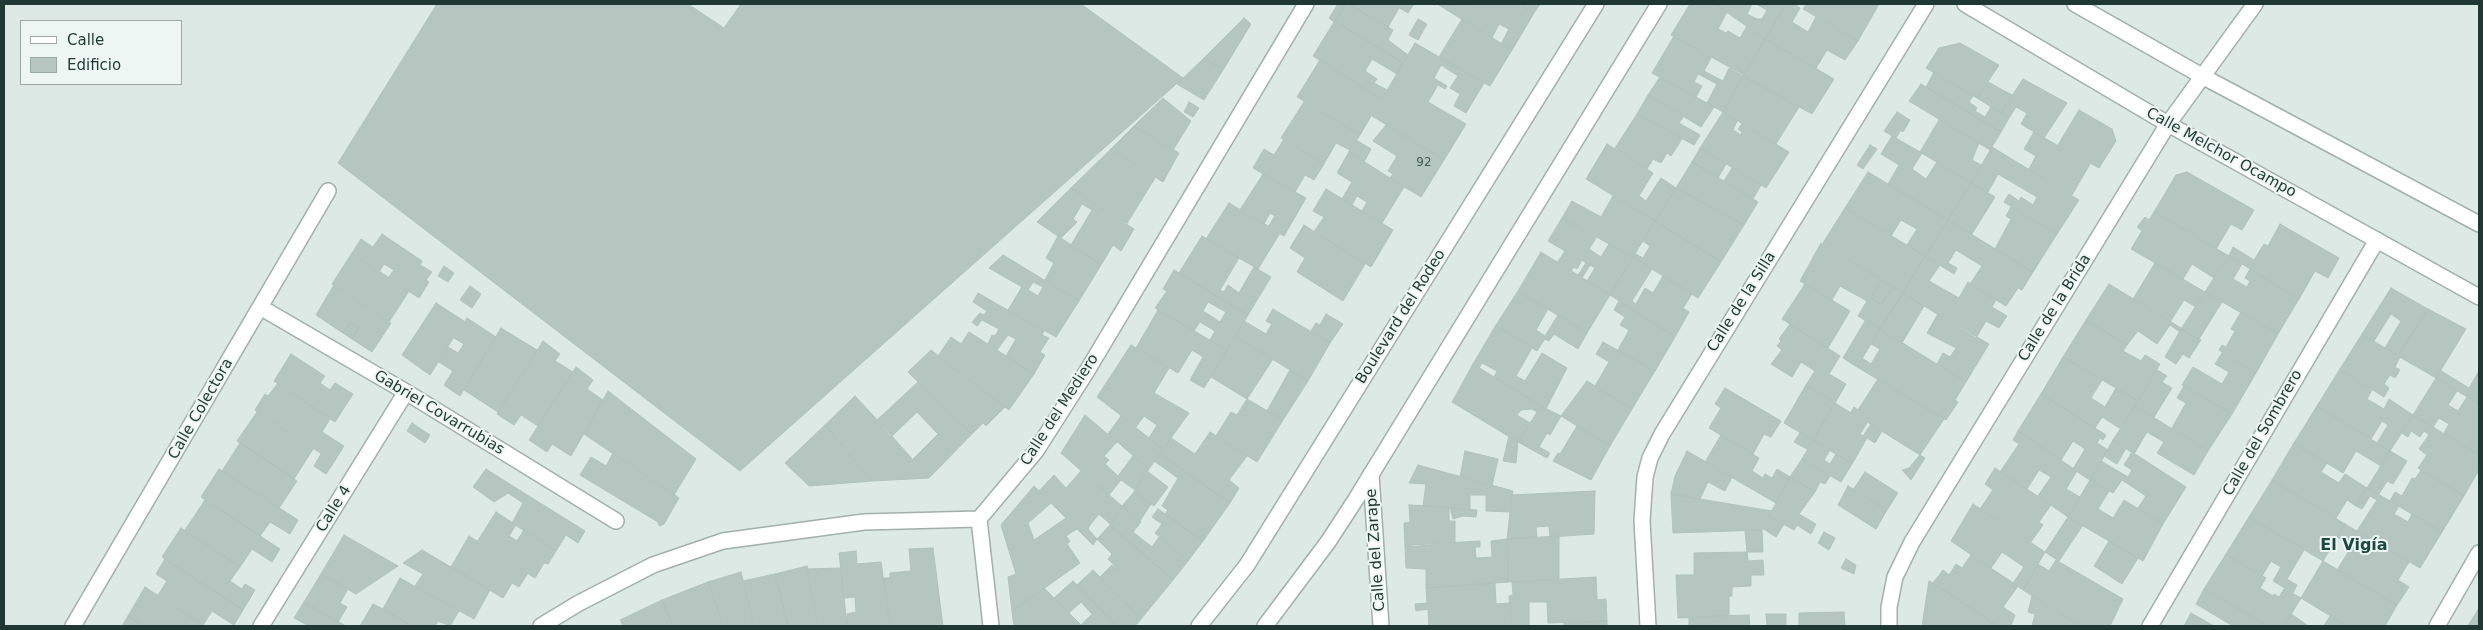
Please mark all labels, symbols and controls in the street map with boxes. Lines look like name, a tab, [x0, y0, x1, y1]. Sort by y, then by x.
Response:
legend	[20, 20, 182, 85]
text: Calle	[67, 31, 104, 49]
text: Edificio	[67, 56, 121, 74]
street label: Calle Melchor Ocampo	[2143, 104, 2299, 202]
house number: 92	[1416, 156, 1432, 170]
street label: Boulevard del Rodeo	[1352, 246, 1450, 388]
street label: Calle de la Silla	[1704, 249, 1780, 355]
street label: Calle de la Brida	[2015, 251, 2095, 365]
street label: Calle del Mediero	[1017, 351, 1103, 469]
street label: Calle Colectora	[165, 355, 237, 463]
street label: Gabriel Covarrubias	[371, 367, 507, 459]
street label: Calle del Sombrero	[2220, 367, 2306, 499]
street label: Calle 4	[313, 482, 355, 536]
street label: Calle del Zarape	[1363, 488, 1389, 612]
district label: El Vigía	[2320, 536, 2388, 556]

